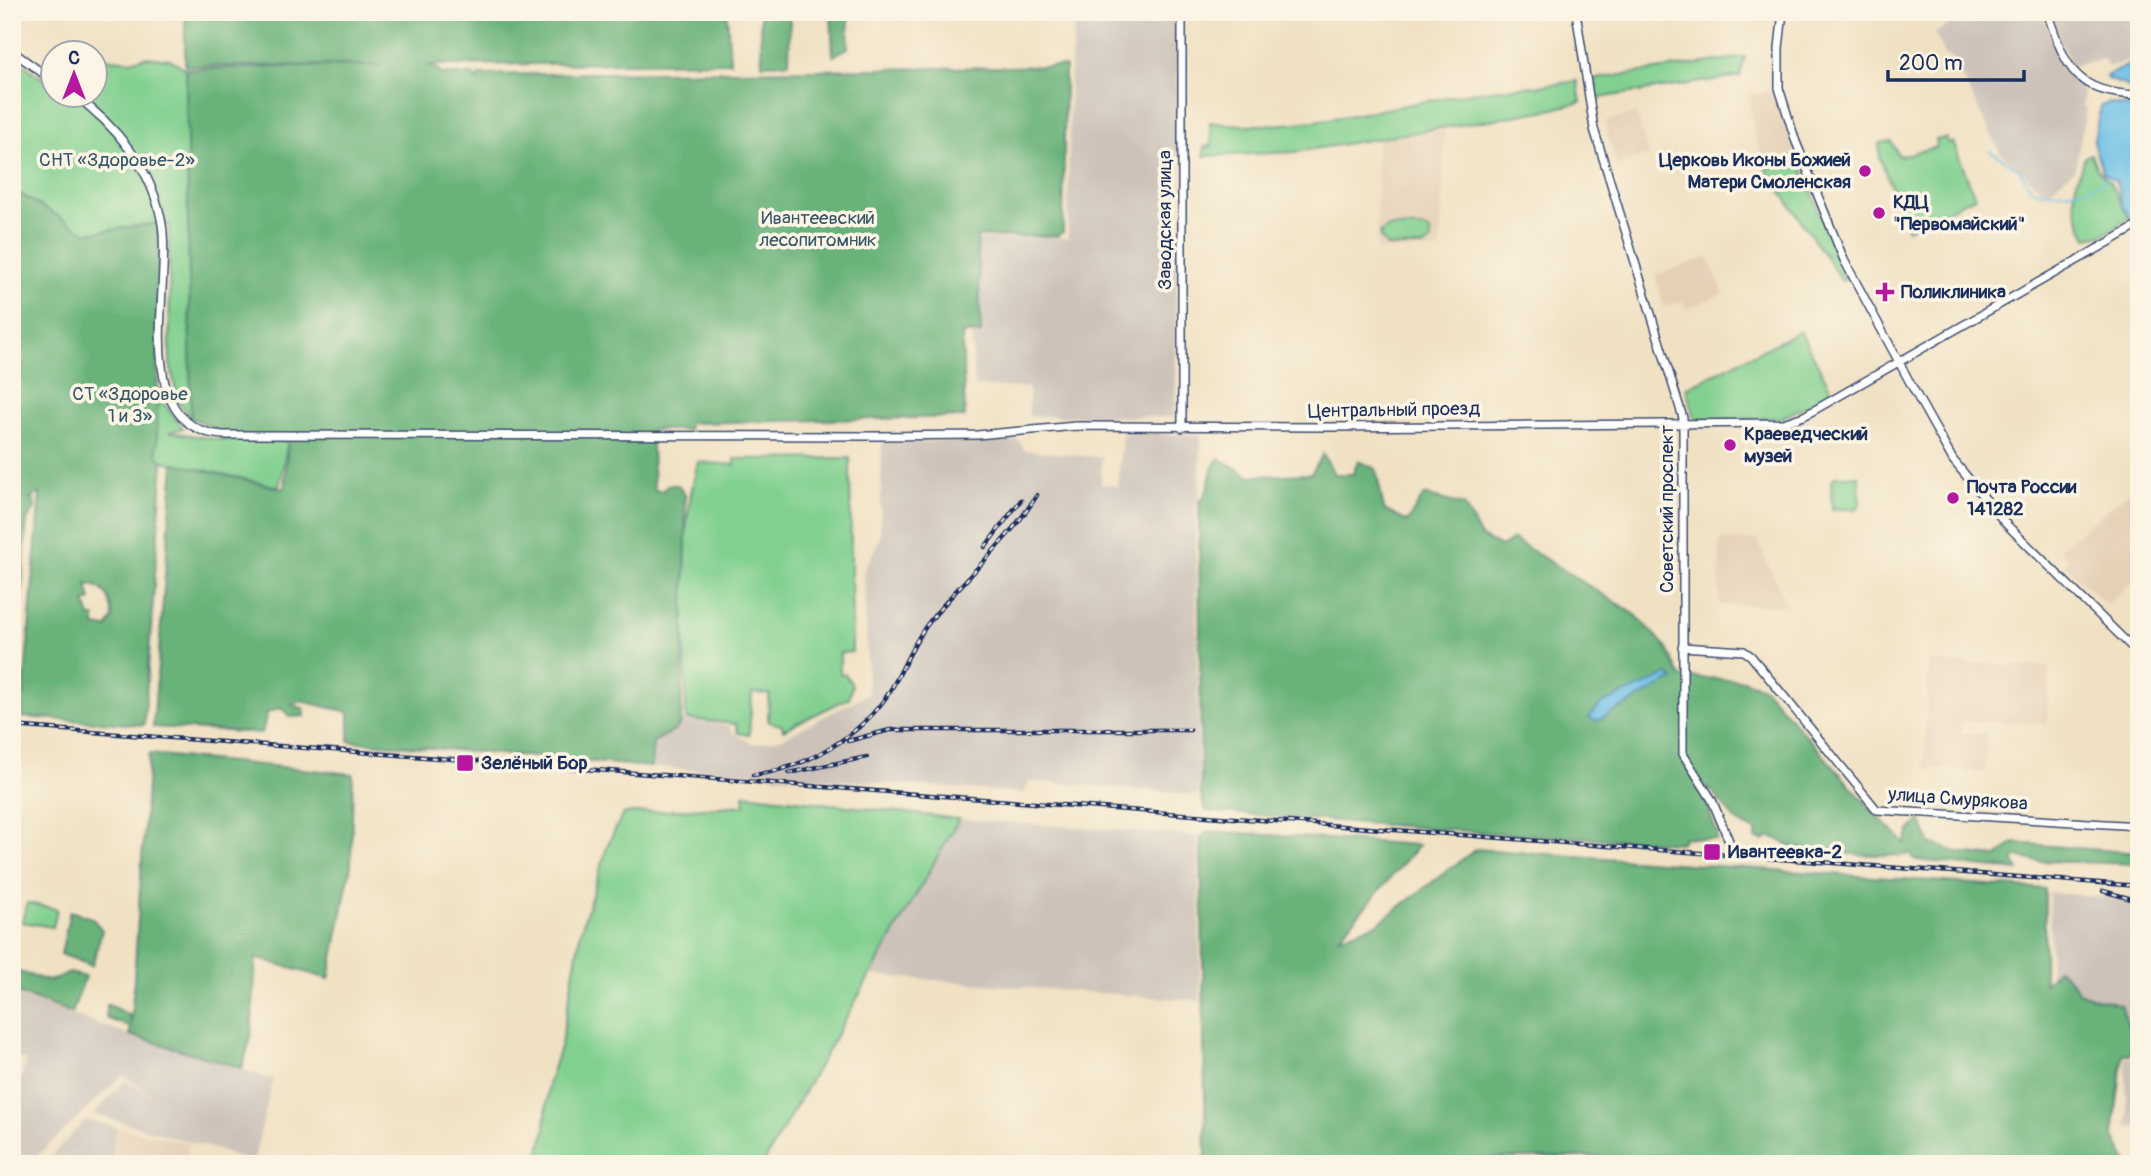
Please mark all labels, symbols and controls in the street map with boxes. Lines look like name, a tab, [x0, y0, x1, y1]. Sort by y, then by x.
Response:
north arrow	[38, 38, 108, 108]
scale bar	[1888, 38, 2025, 82]
text: С	[68, 46, 80, 70]
text: 200 m	[1899, 50, 1963, 77]
park label: СНТ «Здоровье-2»	[39, 148, 195, 172]
place label: Церковь Иконы Божией Матери Смоленская	[1659, 148, 1851, 194]
street label: Заводская улица	[1153, 150, 1177, 290]
marker: Церковь Иконы Божией Матери Смоленская	[1857, 163, 1873, 179]
place label: КДЦ "Первомайский"	[1893, 190, 2025, 236]
marker: КДЦ "Первомайский"	[1871, 205, 1887, 221]
park label: Ивантеевский лесопитомник	[759, 206, 877, 252]
place label: Поликлиника	[1901, 280, 2006, 304]
marker: Поликлиника	[1875, 282, 1895, 302]
park label: СТ «Здоровье 1 и 3»	[72, 382, 188, 428]
street label: Центральный проезд	[1308, 396, 1481, 424]
place label: Краеведческий музей	[1744, 422, 1868, 468]
street label: Советский проспект	[1655, 424, 1679, 593]
marker: Краеведческий музей	[1722, 437, 1738, 453]
place label: Почта России 141282	[1967, 475, 2077, 521]
marker: Почта России 141282	[1945, 490, 1961, 506]
place label: Зелёный Бор	[481, 751, 588, 775]
marker: Зелёный Бор	[455, 753, 475, 773]
street label: улица Смурякова	[1886, 782, 2029, 816]
place label: Ивантеевка-2	[1728, 840, 1842, 864]
marker: Ивантеевка-2	[1702, 842, 1722, 862]

